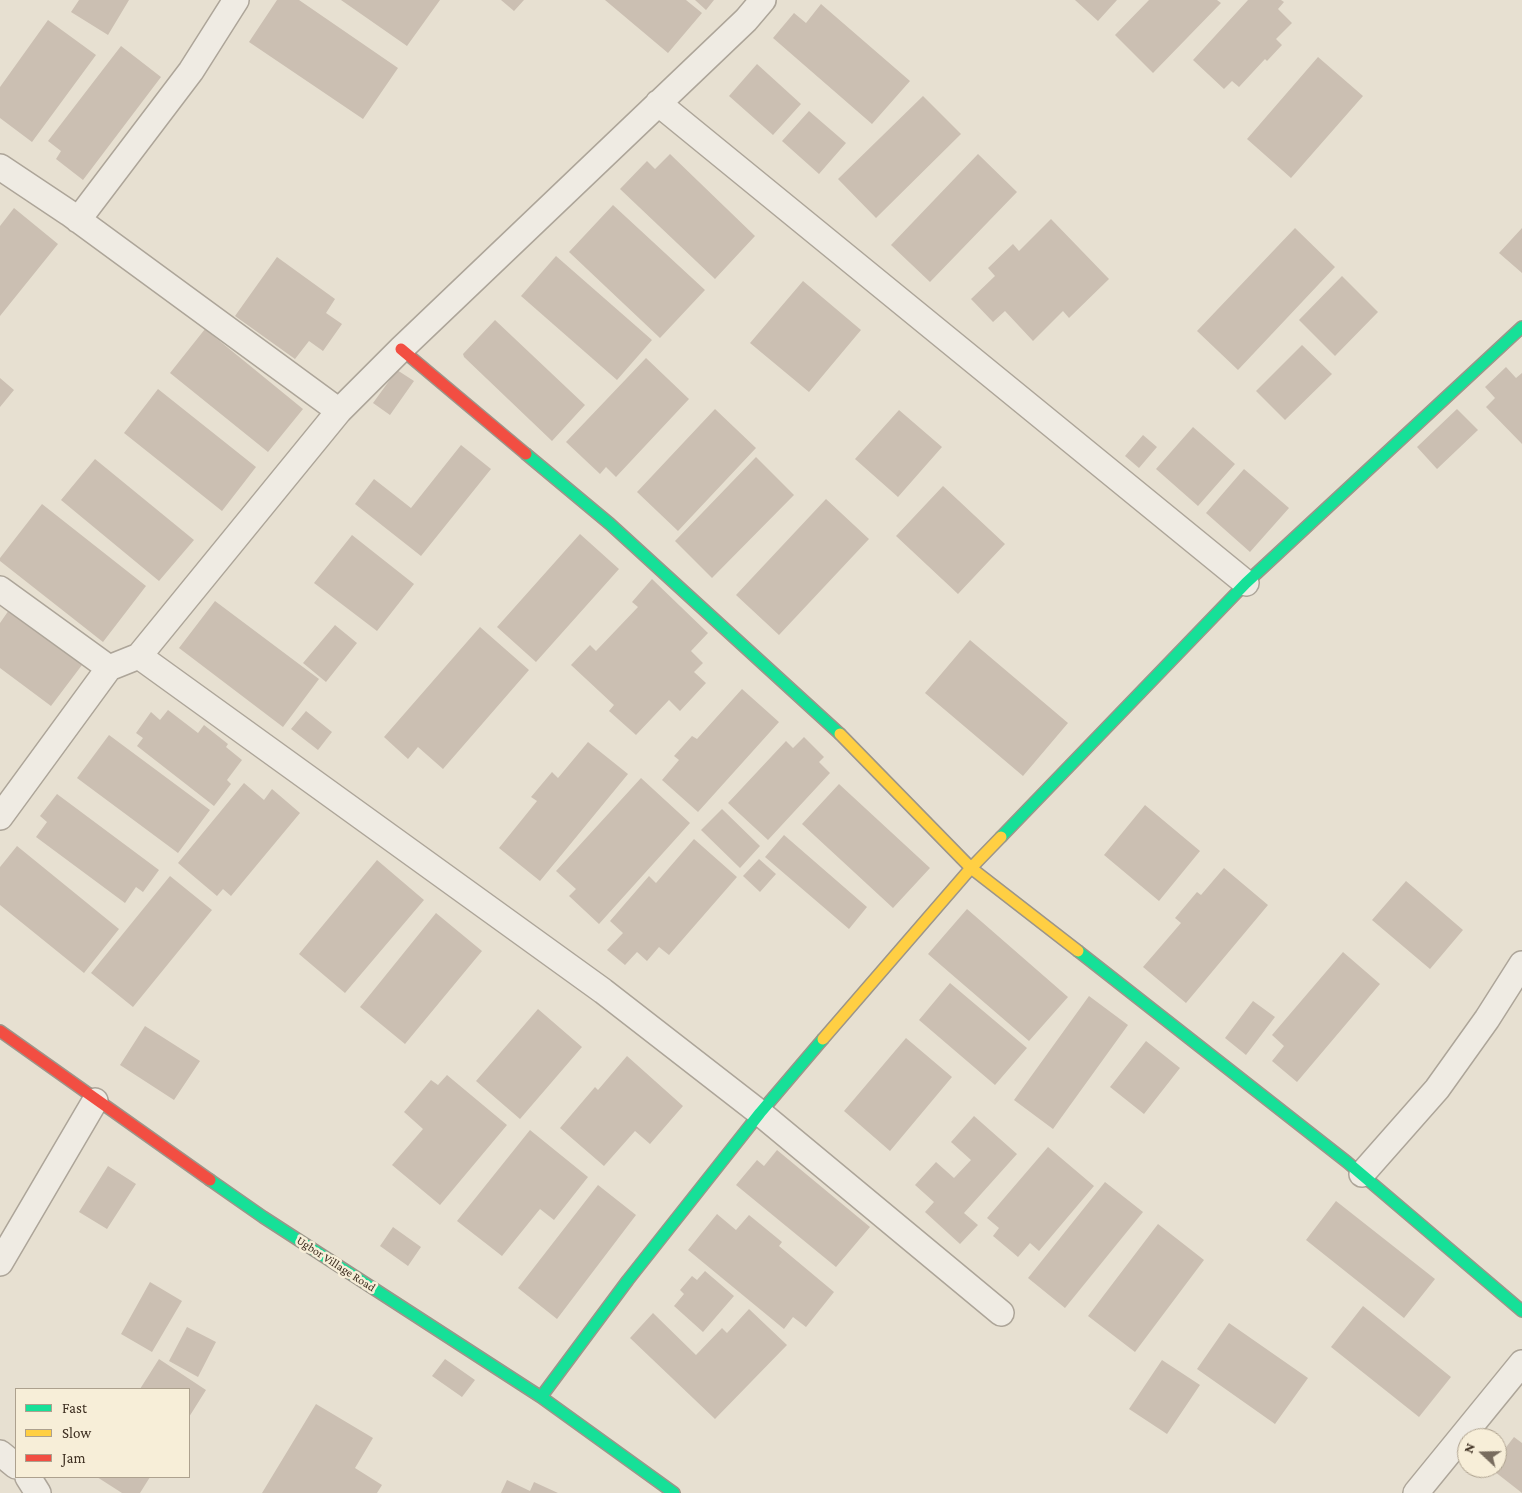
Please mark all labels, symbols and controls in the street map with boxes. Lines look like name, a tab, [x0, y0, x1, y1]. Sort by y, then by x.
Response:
street label: Ugbor Village Road	[294, 1233, 378, 1295]
legend	[15, 1388, 190, 1478]
text: Fast	[62, 1400, 87, 1416]
text: Slow	[62, 1425, 91, 1441]
north arrow	[1457, 1428, 1507, 1478]
text: N	[1460, 1441, 1478, 1455]
text: Jam	[62, 1450, 85, 1466]

